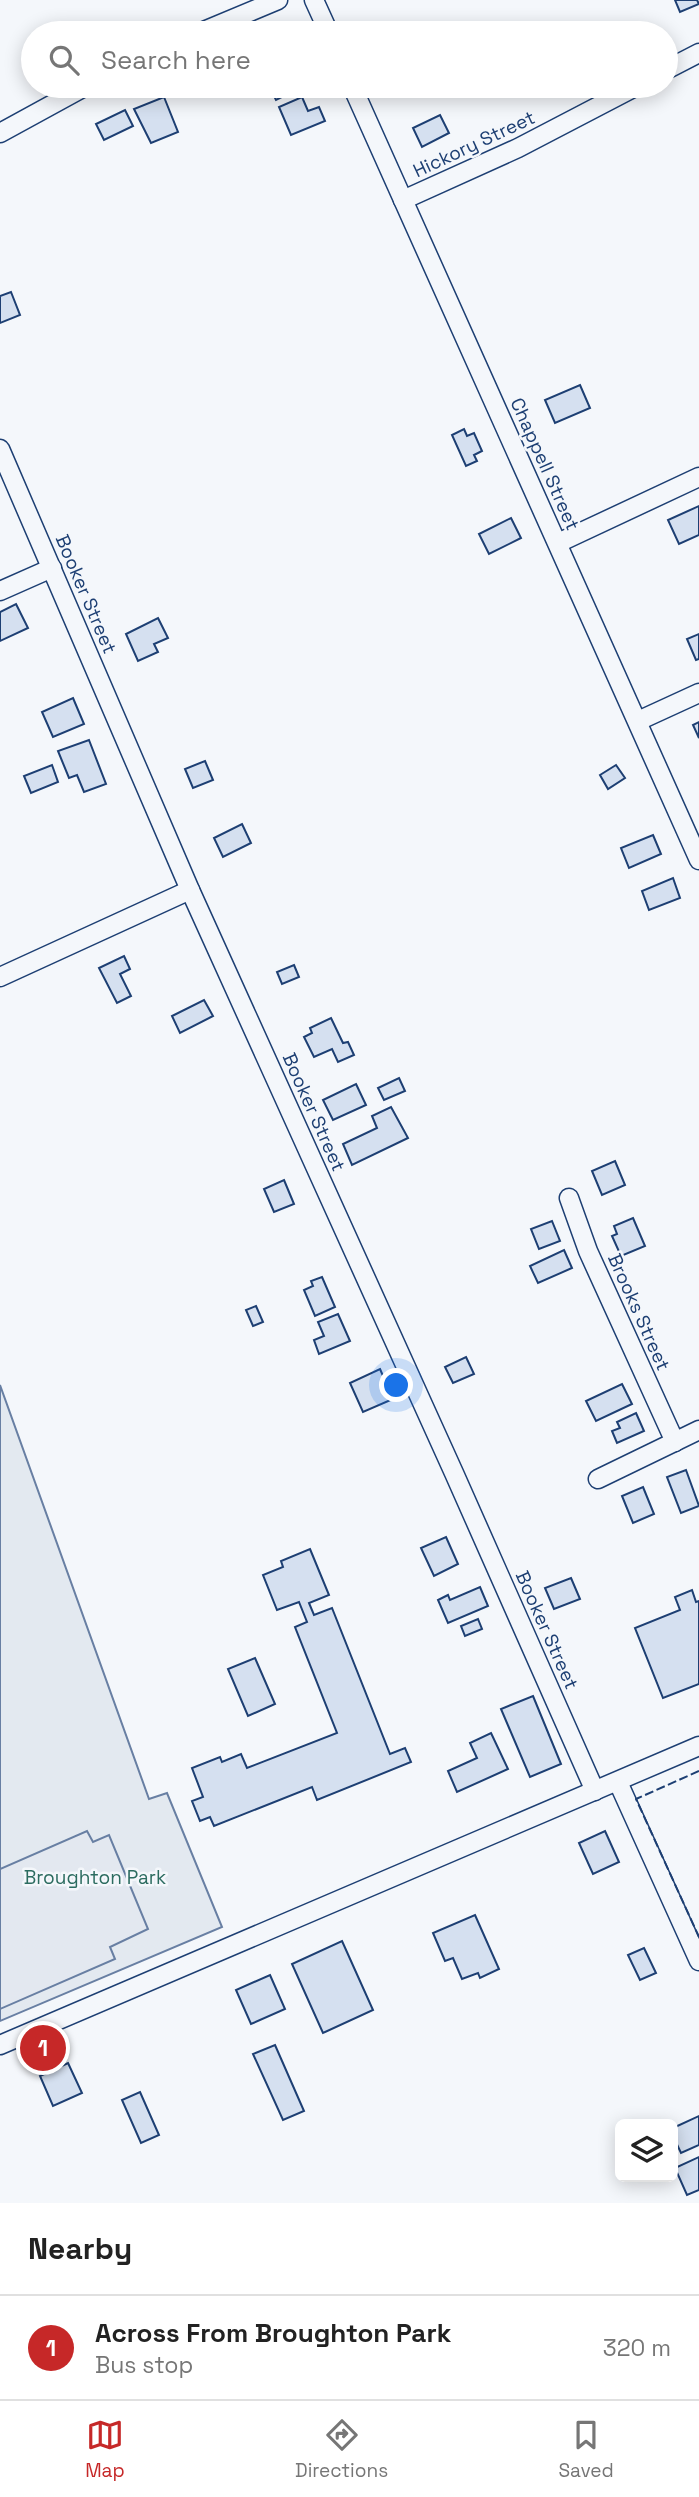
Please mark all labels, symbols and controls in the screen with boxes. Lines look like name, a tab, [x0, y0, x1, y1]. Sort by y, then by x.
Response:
search box	[21, 21, 678, 98]
icon: search	[45, 41, 83, 79]
text: Search here	[101, 43, 251, 77]
street label: Hickory Street	[409, 105, 539, 183]
street label: Chappell Street	[505, 394, 585, 534]
street label: Booker Street	[50, 531, 122, 657]
street label: Booker Street	[277, 1049, 351, 1175]
street label: Brooks Street	[602, 1249, 676, 1375]
your location	[379, 1368, 413, 1402]
street label: Booker Street	[510, 1567, 584, 1693]
park label: Broughton Park	[24, 1865, 166, 1890]
pin: 1	[20, 2022, 66, 2074]
map controls	[615, 2119, 678, 2182]
button: layers	[615, 2119, 678, 2182]
text: Nearby	[28, 2229, 132, 2268]
text: Across From Broughton Park	[95, 2316, 451, 2350]
text: 1	[46, 2333, 56, 2363]
text: 320 m	[603, 2333, 671, 2363]
text: Bus stop	[95, 2350, 193, 2380]
tab: Map	[85, 2416, 125, 2483]
tab: Directions	[295, 2416, 388, 2483]
tab: Saved	[558, 2416, 614, 2483]

